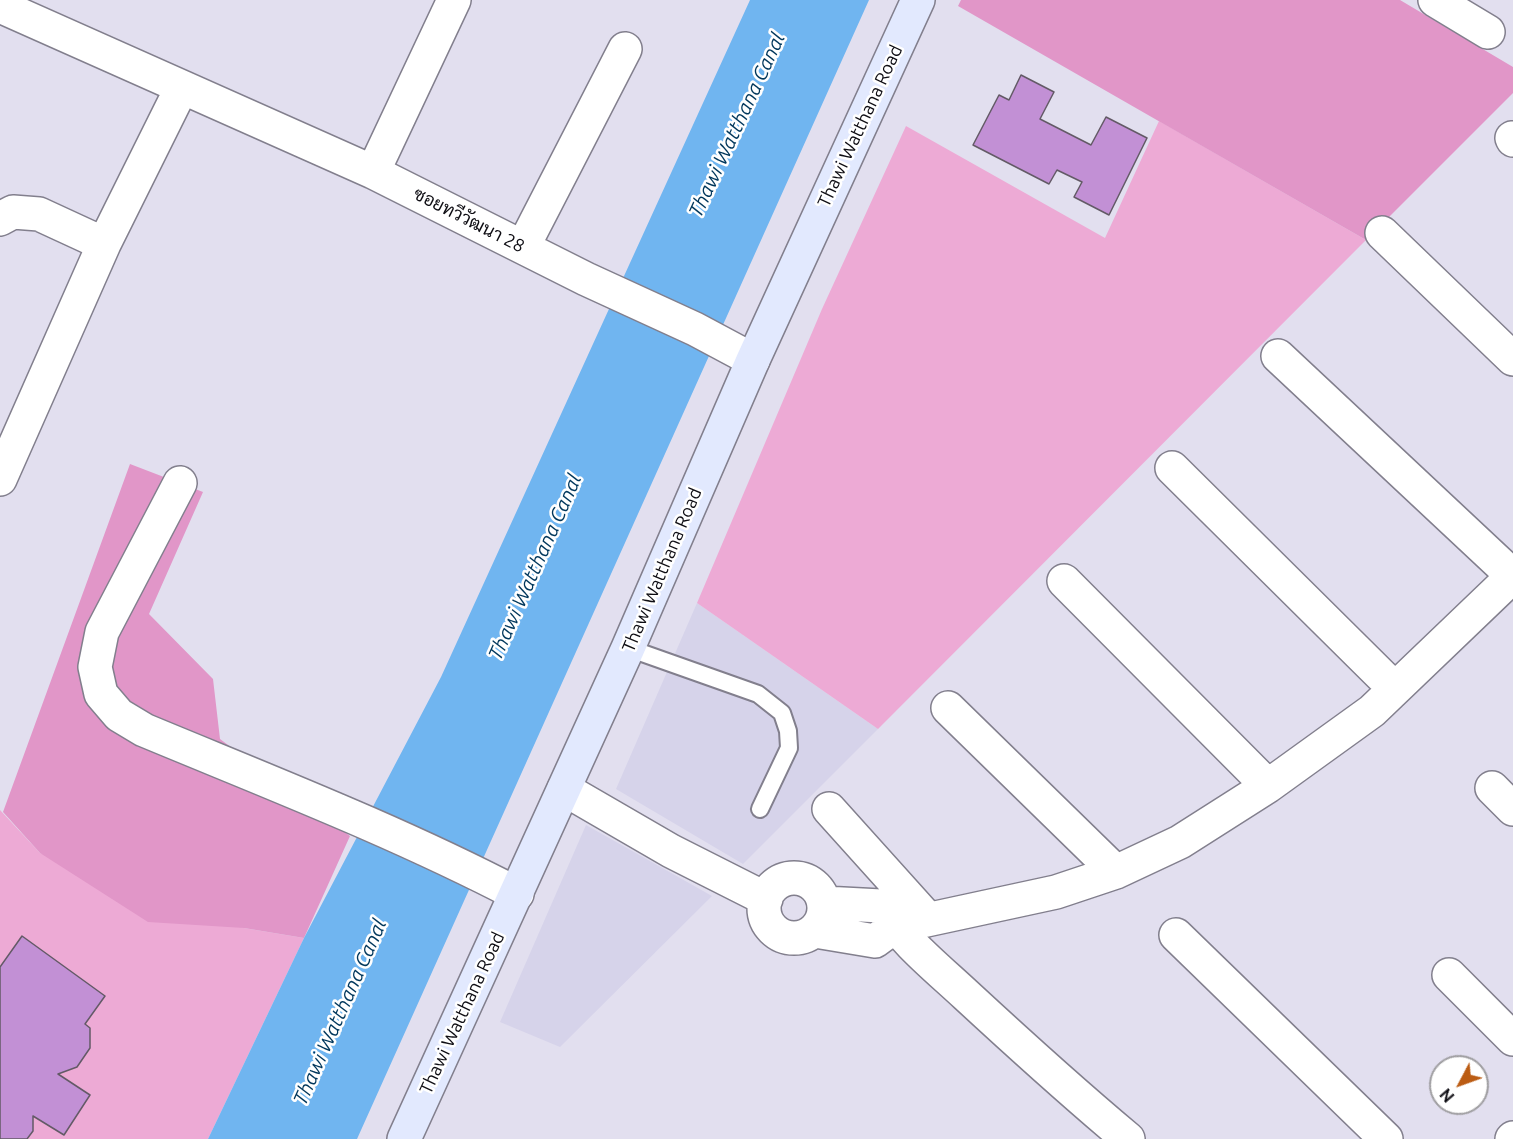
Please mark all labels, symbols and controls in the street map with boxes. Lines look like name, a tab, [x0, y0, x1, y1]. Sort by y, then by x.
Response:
water label: Thawi Watthana Canal	[684, 29, 790, 221]
street label: Thawi Watthana Road	[813, 42, 907, 210]
street label: ซอยทวีวัฒนา 28	[410, 183, 528, 257]
water label: Thawi Watthana Canal	[483, 470, 587, 664]
street label: Thawi Watthana Road	[618, 485, 706, 655]
water label: Thawi Watthana Canal	[288, 915, 392, 1109]
street label: Thawi Watthana Road	[415, 929, 509, 1097]
north arrow	[1429, 1055, 1489, 1115]
text: N	[1436, 1085, 1458, 1106]

